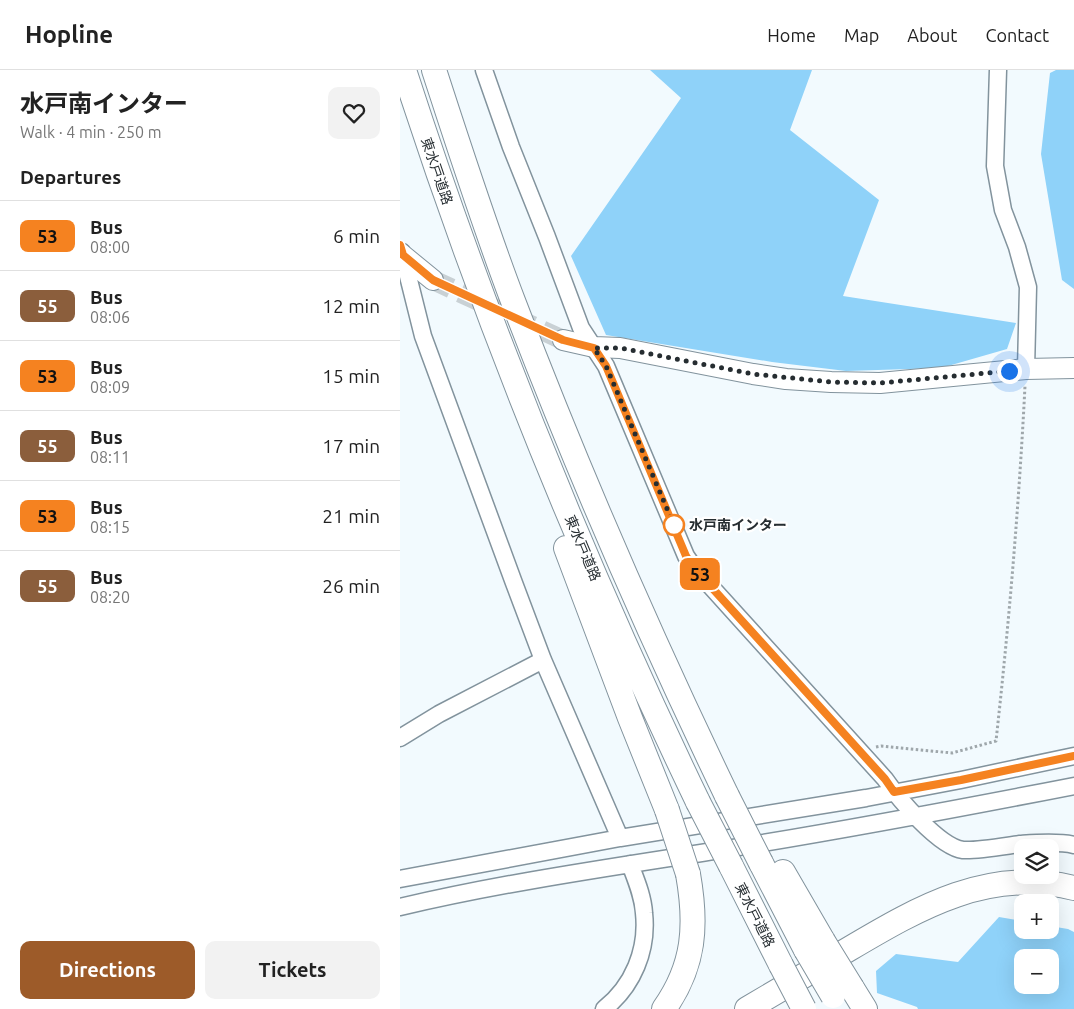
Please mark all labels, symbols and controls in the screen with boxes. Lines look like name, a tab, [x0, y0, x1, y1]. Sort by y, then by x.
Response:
text: Hopline	[25, 21, 113, 48]
text: Home	[767, 25, 816, 45]
text: Map	[844, 25, 879, 45]
text: About	[907, 25, 957, 45]
text: Contact	[985, 25, 1049, 45]
button: heart	[328, 87, 380, 139]
text: 水戸南インター	[20, 90, 188, 117]
text: Walk · 4 min · 250 m	[20, 123, 162, 141]
street label: 東水戸道路	[418, 135, 456, 207]
text: Departures	[20, 166, 121, 188]
text: Bus	[90, 216, 123, 238]
text: 6 min	[333, 225, 380, 247]
text: 53	[37, 226, 58, 246]
text: 08:00	[90, 238, 130, 256]
text: Bus	[90, 286, 123, 308]
text: 12 min	[322, 295, 380, 317]
text: 55	[37, 296, 58, 316]
text: 08:06	[90, 308, 130, 326]
text: Bus	[90, 356, 123, 378]
your location	[997, 359, 1022, 384]
text: 15 min	[322, 365, 380, 387]
text: 53	[37, 366, 58, 386]
text: 08:09	[90, 378, 130, 396]
text: Bus	[90, 426, 123, 448]
text: 17 min	[322, 435, 380, 457]
text: 55	[37, 436, 58, 456]
text: 08:11	[90, 448, 130, 466]
text: Bus	[90, 496, 123, 518]
text: 21 min	[322, 505, 380, 527]
text: 53	[37, 506, 58, 526]
street label: 東水戸道路	[562, 513, 604, 583]
marker: 水戸南インター	[663, 514, 685, 536]
place label: 水戸南インター	[689, 517, 787, 533]
text: 08:15	[90, 518, 130, 536]
line badge: 53	[678, 558, 722, 590]
text: 53	[690, 564, 710, 584]
text: Bus	[90, 566, 123, 588]
text: 26 min	[322, 575, 380, 597]
text: 55	[37, 576, 58, 596]
text: 08:20	[90, 588, 130, 606]
map controls	[1014, 839, 1059, 994]
button: layers	[1014, 839, 1059, 884]
street label: 東水戸道路	[732, 880, 778, 950]
button: +	[1014, 894, 1059, 939]
button: Directions	[20, 941, 195, 999]
button: Tickets	[205, 941, 380, 999]
button: −	[1014, 949, 1059, 994]

